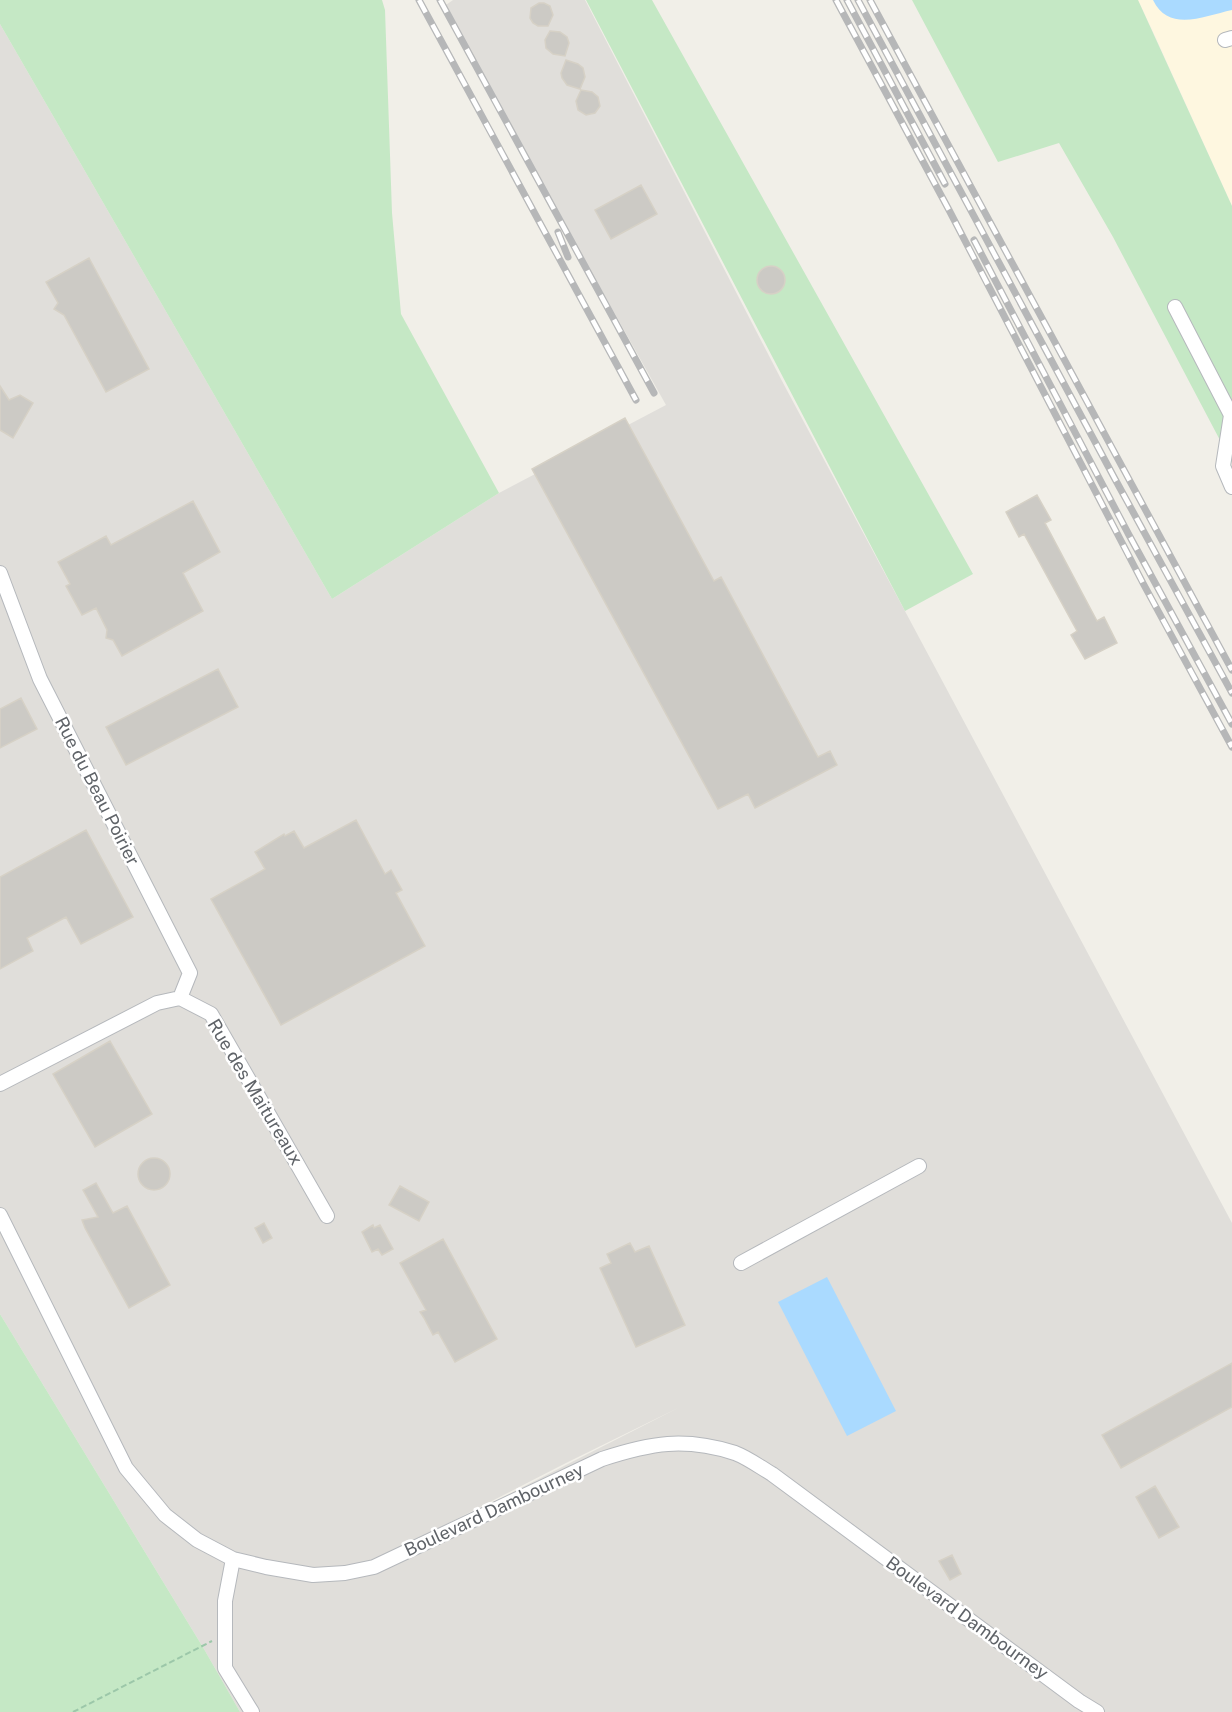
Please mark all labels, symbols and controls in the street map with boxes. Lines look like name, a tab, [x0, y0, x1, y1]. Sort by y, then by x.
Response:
street label: Rue du Beau Poirier	[51, 713, 144, 869]
street label: Rue des Maitureaux	[204, 1015, 307, 1168]
street label: Boulevard Dambourney	[401, 1459, 587, 1560]
street label: Boulevard Dambourney	[882, 1552, 1053, 1684]

